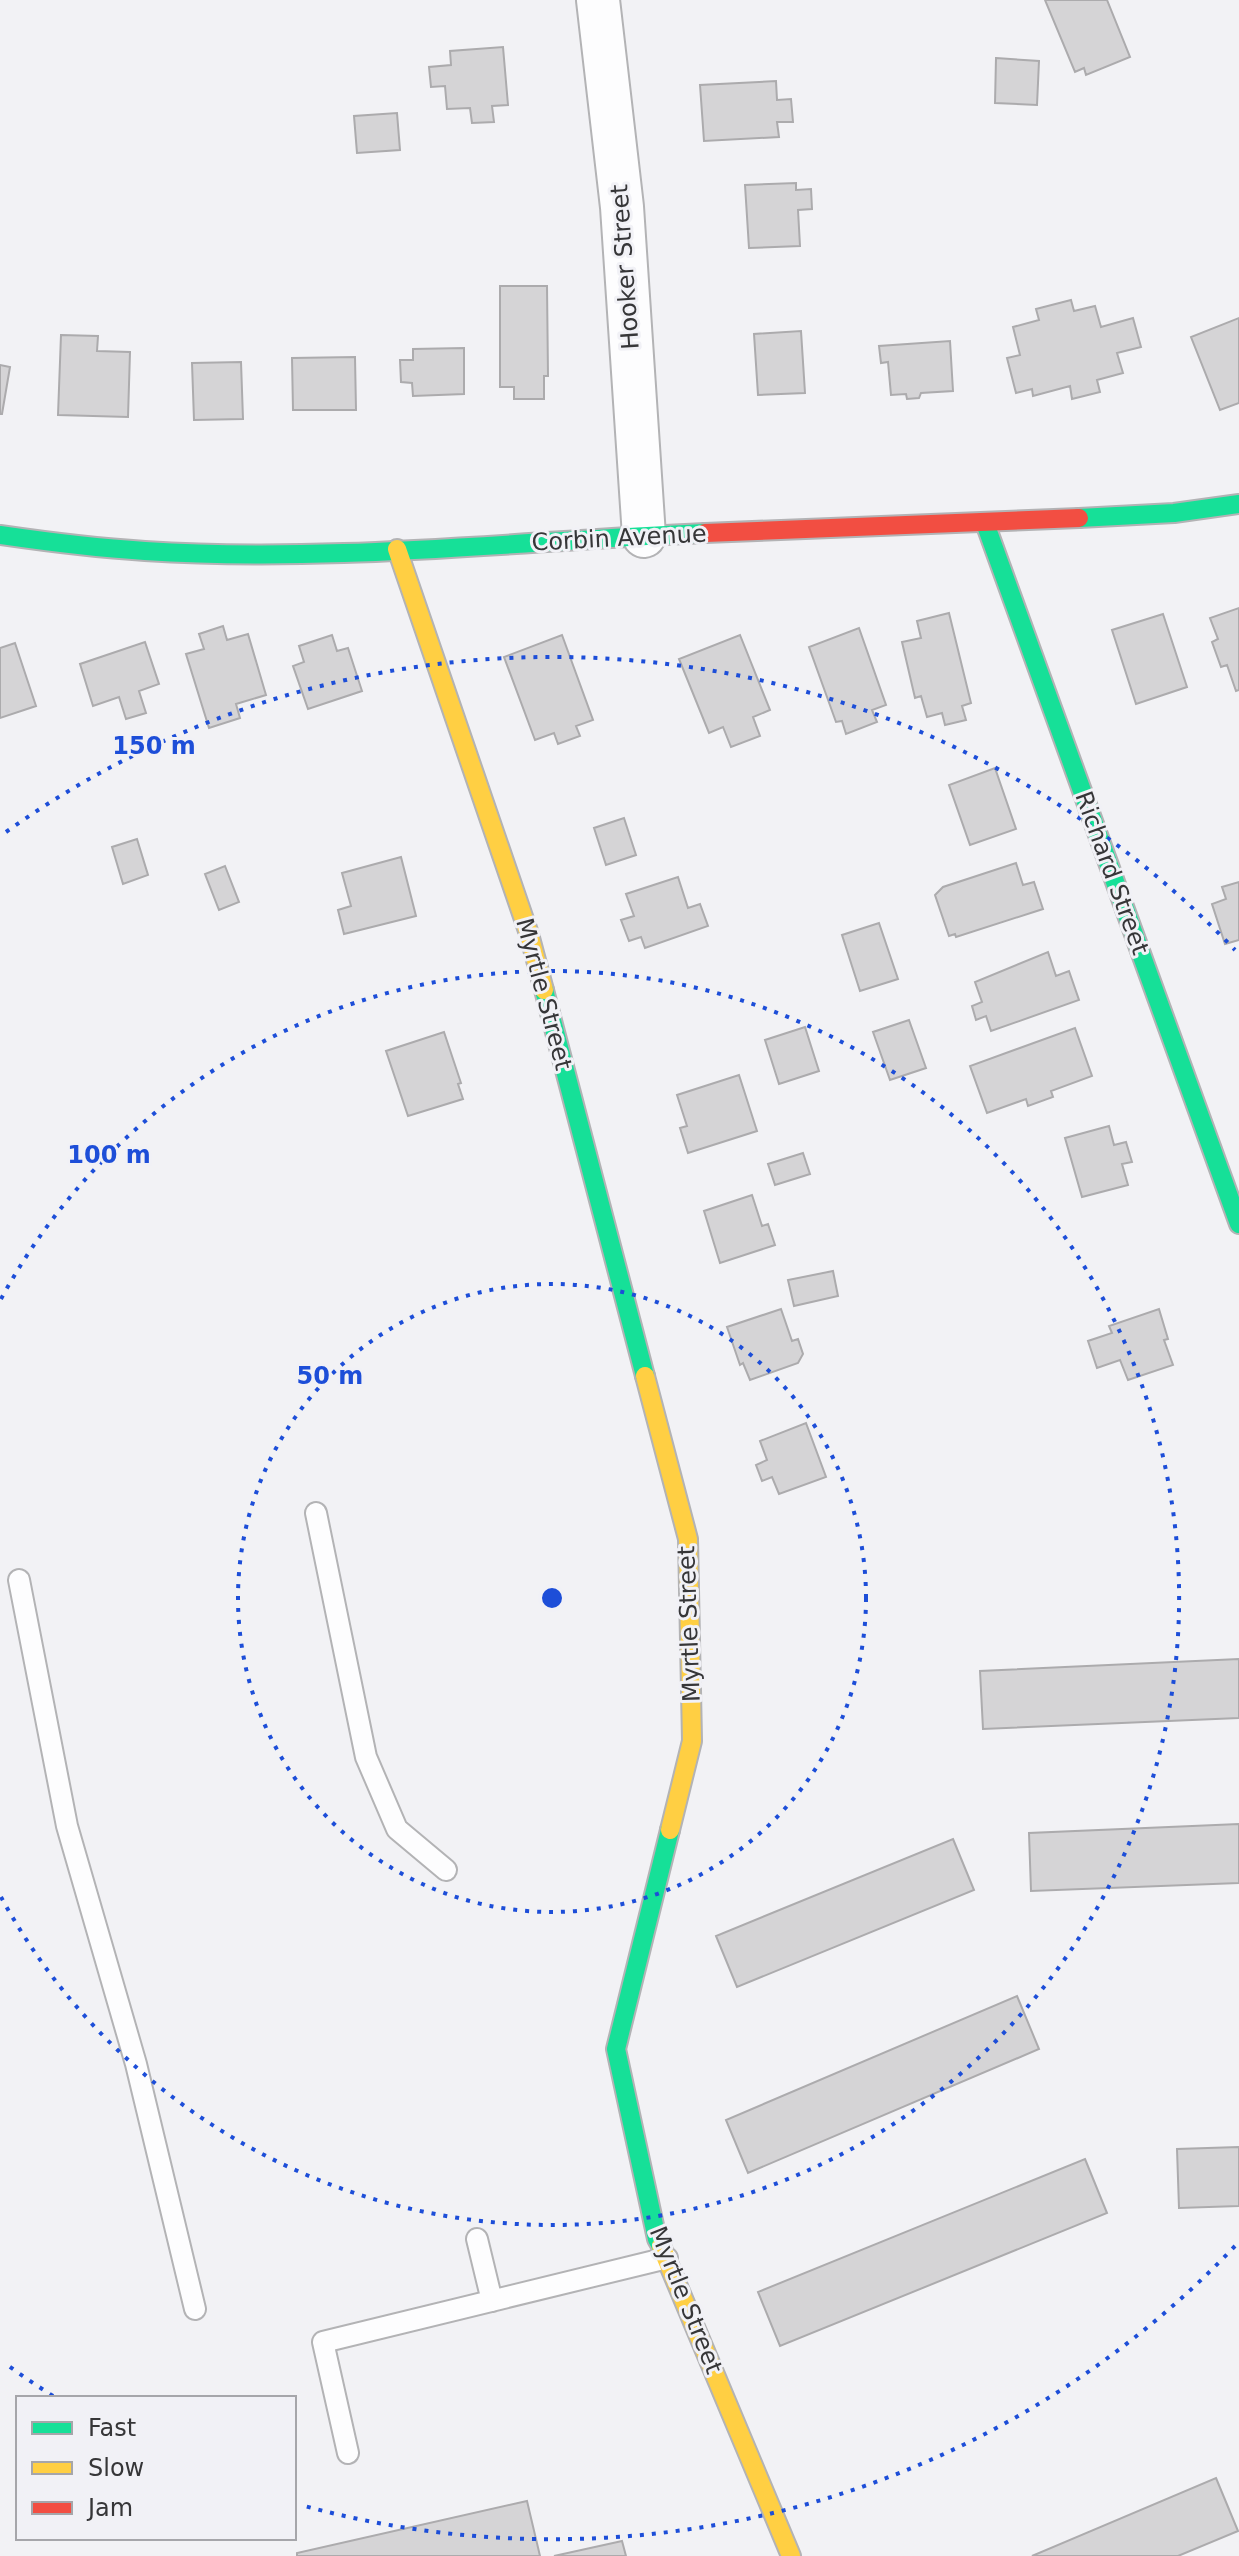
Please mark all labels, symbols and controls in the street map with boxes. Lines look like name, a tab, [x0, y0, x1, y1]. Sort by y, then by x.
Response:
street label: Hooker Street	[605, 183, 645, 351]
street label: Corbin Avenue	[531, 519, 707, 557]
text: 150 m	[112, 732, 196, 760]
street label: Richard Street	[1069, 788, 1155, 958]
street label: Myrtle Street	[510, 915, 578, 1073]
text: 100 m	[67, 1141, 151, 1169]
text: 50 m	[297, 1362, 363, 1390]
street label: Myrtle Street	[672, 1545, 706, 1703]
centre of rings	[538, 1584, 566, 1612]
street label: Myrtle Street	[644, 2222, 728, 2378]
legend	[16, 2396, 296, 2540]
text: Fast	[88, 2414, 136, 2442]
text: Slow	[88, 2454, 144, 2482]
text: Jam	[86, 2494, 133, 2522]

